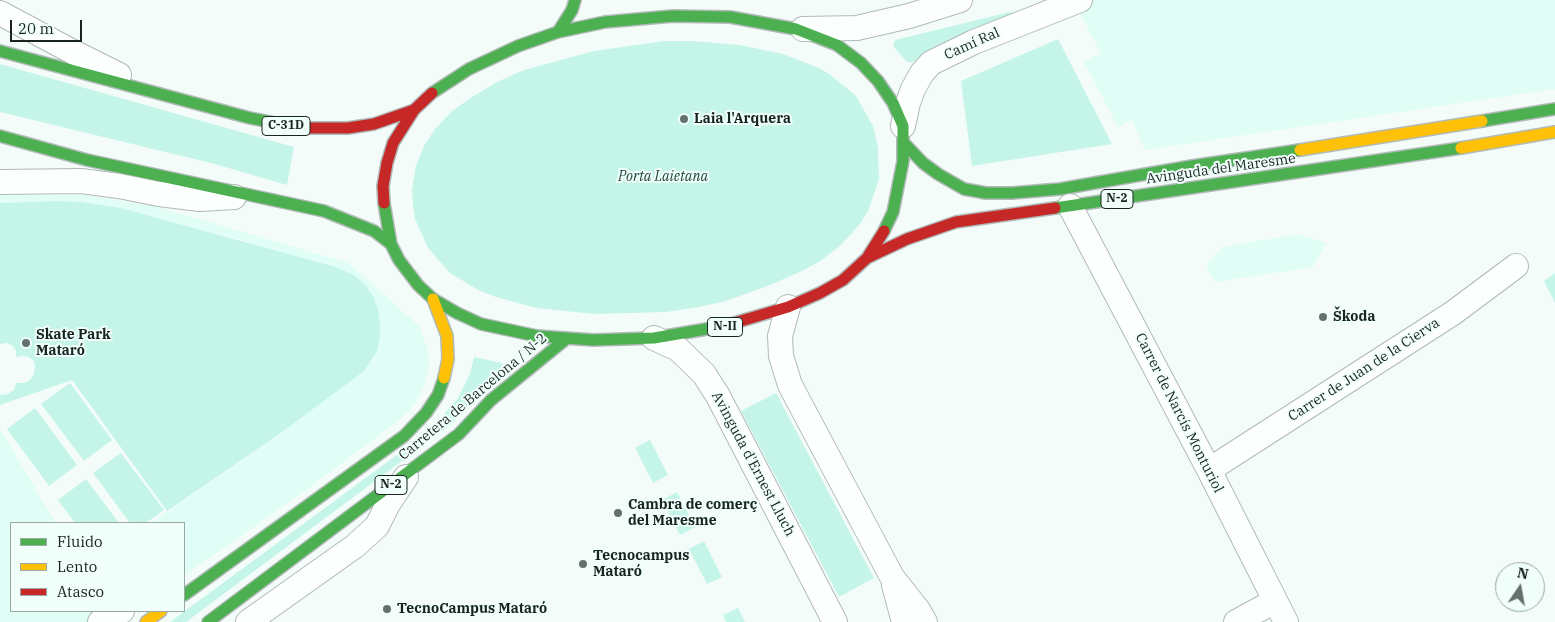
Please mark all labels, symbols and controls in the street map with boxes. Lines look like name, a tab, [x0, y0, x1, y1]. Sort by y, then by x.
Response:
scale bar	[12, 10, 85, 42]
text: 20 m	[18, 19, 54, 38]
street label: Camí Ral	[942, 24, 1002, 64]
place label: Laia l'Arquera	[694, 111, 791, 127]
marker: Laia l'Arquera	[678, 113, 690, 125]
road number: C-31D	[262, 116, 310, 136]
street label: Avinguda del Maresme	[1145, 150, 1297, 188]
park label: Porta Laietana	[618, 169, 708, 185]
road number: N-2	[1101, 190, 1133, 208]
place label: Škoda	[1333, 309, 1375, 325]
marker: Škoda	[1317, 311, 1329, 323]
street label: Carrer de Juan de la Cierva	[1285, 315, 1443, 425]
road number: N-II	[708, 318, 742, 337]
place label: Skate Park Mataró	[36, 327, 111, 360]
street label: Carretera de Barcelona / N-2	[396, 330, 550, 464]
street label: Carrer de Narcís Monturiol	[1131, 330, 1227, 496]
marker: Skate Park Mataró	[20, 337, 32, 349]
street label: Avinguda d'Ernest Lluch	[708, 389, 798, 539]
road number: N-2	[375, 476, 407, 494]
place label: Cambra de comerç del Maresme	[628, 497, 757, 530]
marker: Cambra de comerç del Maresme	[612, 507, 624, 519]
legend	[10, 522, 185, 612]
text: Fluido	[57, 532, 102, 551]
place label: Tecnocampus Mataró	[593, 548, 689, 580]
text: Lento	[57, 557, 97, 576]
marker: Tecnocampus Mataró	[577, 558, 589, 570]
north arrow	[1495, 562, 1545, 612]
text: N	[1516, 563, 1530, 583]
text: Atasco	[57, 582, 104, 601]
place label: TecnoCampus Mataró	[397, 601, 547, 617]
marker: TecnoCampus Mataró	[381, 603, 393, 615]

